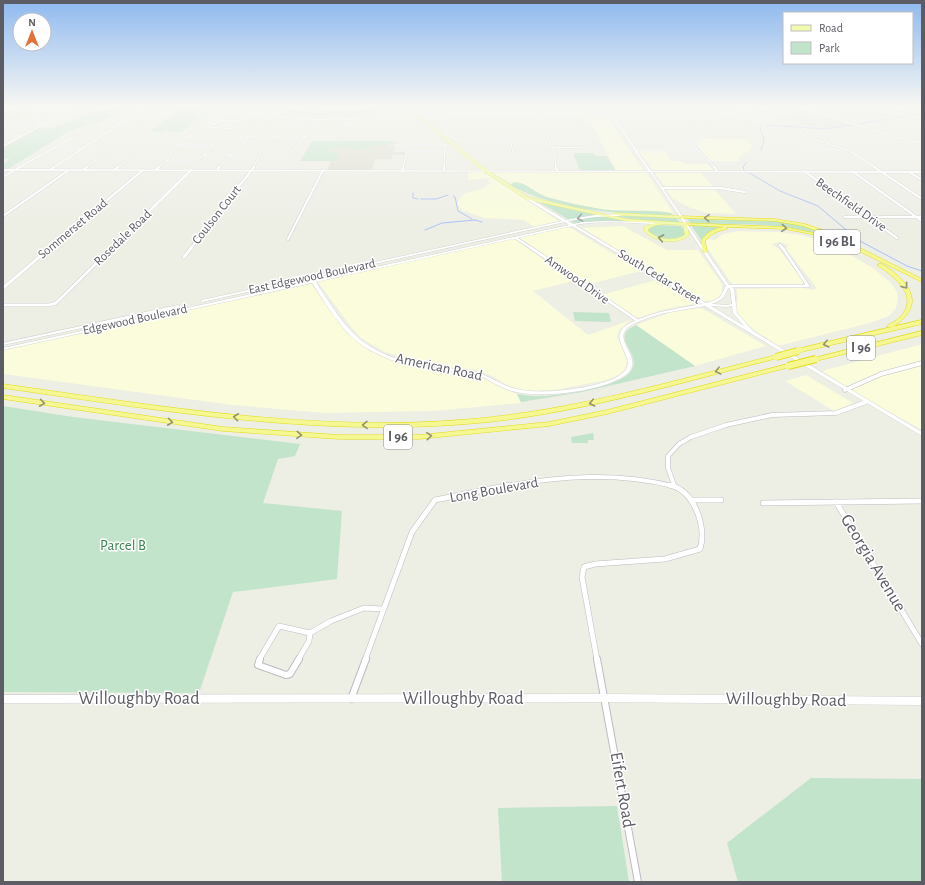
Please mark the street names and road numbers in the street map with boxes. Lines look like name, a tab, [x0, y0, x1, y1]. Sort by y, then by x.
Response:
street label: Beechfield Drive	[813, 176, 889, 234]
street label: Coulson Court	[190, 183, 244, 247]
street label: Sommerset Road	[36, 196, 110, 262]
street label: Rosedale Road	[92, 207, 154, 268]
road number: I 96 BL	[814, 230, 860, 254]
street label: South Cedar Street	[615, 247, 703, 307]
street label: Amwood Drive	[543, 253, 611, 307]
street label: East Edgewood Boulevard	[247, 257, 377, 297]
street label: Edgewood Boulevard	[82, 303, 189, 337]
road number: I 96	[847, 336, 875, 360]
street label: American Road	[394, 350, 484, 384]
road number: I 96	[384, 425, 412, 449]
street label: Long Boulevard	[448, 475, 540, 505]
street label: Georgia Avenue	[837, 511, 909, 615]
street label: Willoughby Road	[79, 690, 199, 708]
street label: Willoughby Road	[403, 690, 523, 708]
street label: Willoughby Road	[725, 690, 847, 710]
street label: Eifert Road	[606, 751, 638, 829]

